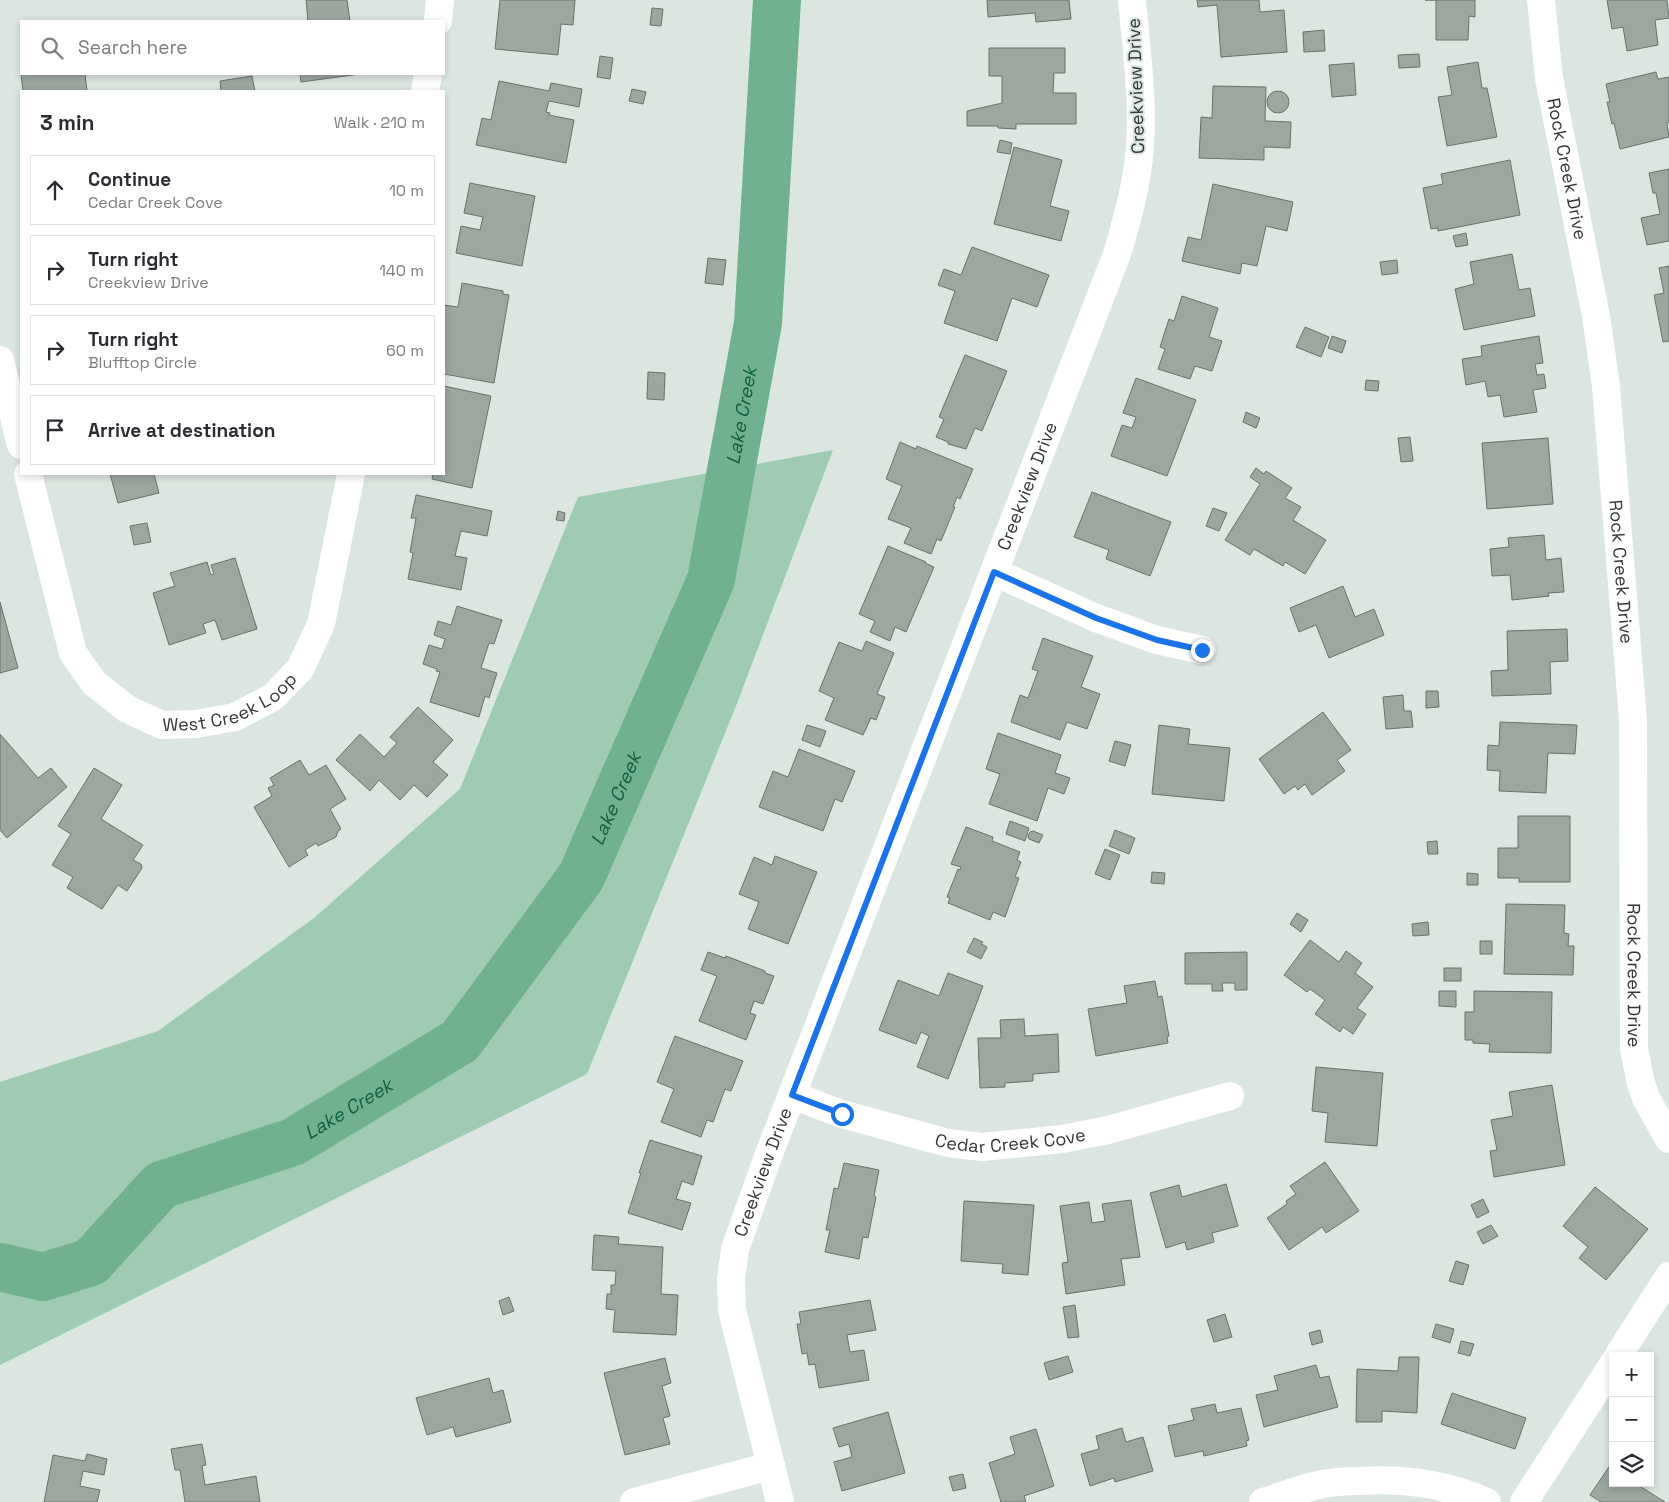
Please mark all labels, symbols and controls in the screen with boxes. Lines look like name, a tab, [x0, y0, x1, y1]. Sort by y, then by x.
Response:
street label: Creekview Drive	[1122, 18, 1149, 154]
search box	[20, 20, 445, 75]
icon: search	[38, 34, 66, 62]
text: Search here	[78, 35, 188, 60]
street label: Rock Creek Drive	[1542, 96, 1593, 242]
text: 3 min	[40, 109, 95, 136]
text: Walk · 210 m	[334, 112, 425, 133]
text: Continue	[88, 167, 171, 192]
icon: ahead	[41, 176, 69, 204]
text: 10 m	[389, 180, 424, 201]
text: Cedar Creek Cove	[88, 192, 223, 213]
text: Turn right	[88, 247, 178, 272]
icon: right	[41, 256, 69, 284]
text: 140 m	[379, 260, 424, 281]
text: Creekview Drive	[88, 272, 209, 293]
text: Turn right	[88, 327, 178, 352]
icon: right	[41, 336, 69, 364]
text: 60 m	[386, 340, 424, 361]
text: Blufftop Circle	[88, 352, 197, 373]
water label: Lake Creek	[720, 362, 763, 466]
icon: arrive	[41, 416, 69, 444]
text: Arrive at destination	[88, 418, 276, 443]
street label: Creekview Drive	[991, 419, 1062, 554]
street label: Rock Creek Drive	[1604, 499, 1639, 645]
route end	[1191, 639, 1214, 662]
street label: West Creek Loop	[162, 667, 301, 736]
water label: Lake Creek	[585, 746, 648, 849]
street label: Rock Creek Drive	[1623, 903, 1646, 1047]
water label: Lake Creek	[300, 1071, 400, 1145]
route start	[831, 1103, 854, 1126]
street label: Creekview Drive	[728, 1104, 797, 1240]
street label: Cedar Creek Cove	[932, 1123, 1087, 1158]
map controls	[1609, 1352, 1654, 1487]
button: +	[1609, 1352, 1654, 1397]
button: −	[1609, 1397, 1654, 1442]
button: layers	[1609, 1442, 1654, 1487]

